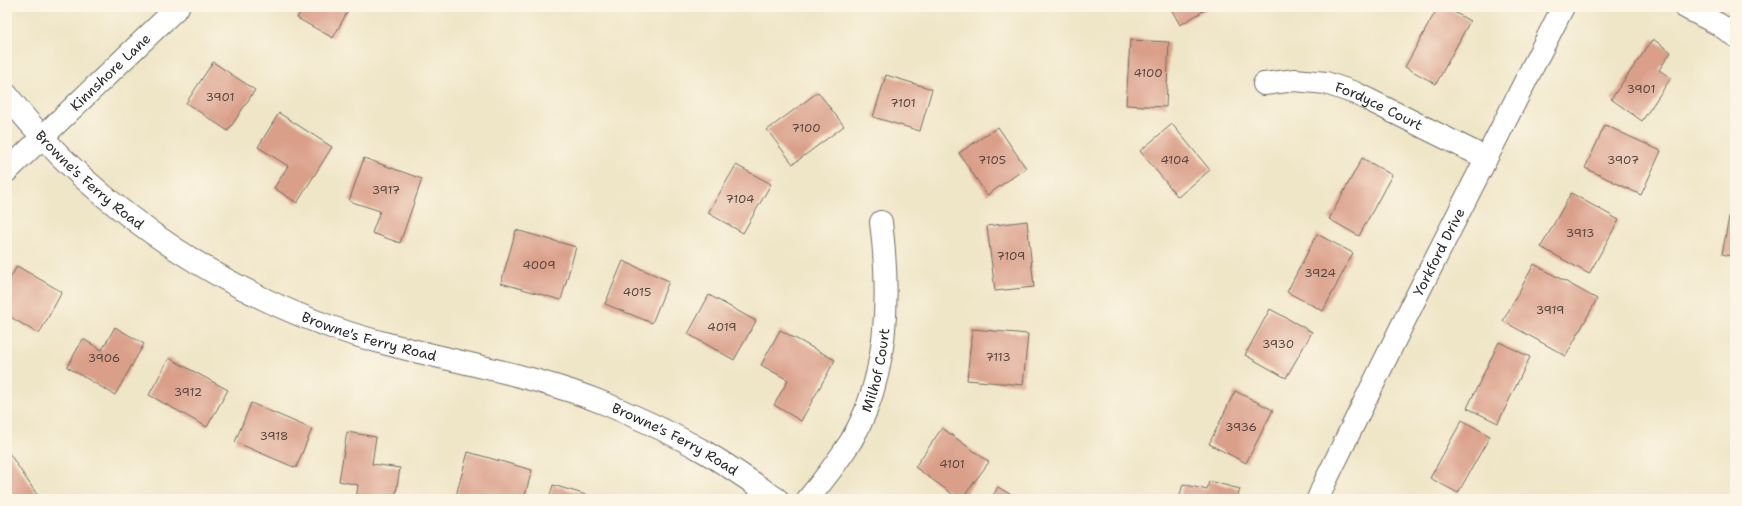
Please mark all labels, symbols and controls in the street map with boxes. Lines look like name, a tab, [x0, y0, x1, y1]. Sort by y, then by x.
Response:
street label: Kinnshore Lane	[66, 29, 154, 115]
house number: 4100	[1133, 65, 1163, 81]
street label: Fordyce Court	[1333, 78, 1426, 134]
house number: 3901	[1626, 81, 1656, 97]
house number: 3901	[205, 89, 235, 105]
house number: 7101	[890, 95, 916, 111]
house number: 7100	[791, 120, 821, 136]
street label: Browne's Ferry Road	[32, 127, 148, 233]
house number: 7105	[978, 152, 1006, 168]
house number: 4104	[1161, 152, 1189, 168]
house number: 3907	[1607, 152, 1639, 168]
house number: 3917	[372, 182, 400, 198]
house number: 7104	[726, 191, 754, 207]
street label: Yorkford Drive	[1409, 205, 1469, 299]
house number: 3913	[1566, 225, 1594, 241]
house number: 7109	[997, 248, 1025, 264]
house number: 4009	[522, 257, 556, 273]
house number: 3924	[1304, 265, 1336, 281]
house number: 4015	[623, 284, 651, 300]
house number: 3919	[1536, 302, 1564, 318]
street label: Browne's Ferry Road	[299, 308, 439, 365]
house number: 4019	[707, 319, 737, 335]
street label: Milhof Court	[857, 327, 893, 415]
house number: 3930	[1262, 336, 1294, 352]
house number: 7113	[985, 349, 1011, 365]
house number: 3906	[88, 350, 120, 366]
house number: 3912	[174, 384, 202, 400]
street label: Browne's Ferry Road	[609, 399, 742, 479]
house number: 3936	[1225, 419, 1257, 435]
house number: 3918	[260, 428, 288, 444]
house number: 4101	[939, 456, 965, 472]

